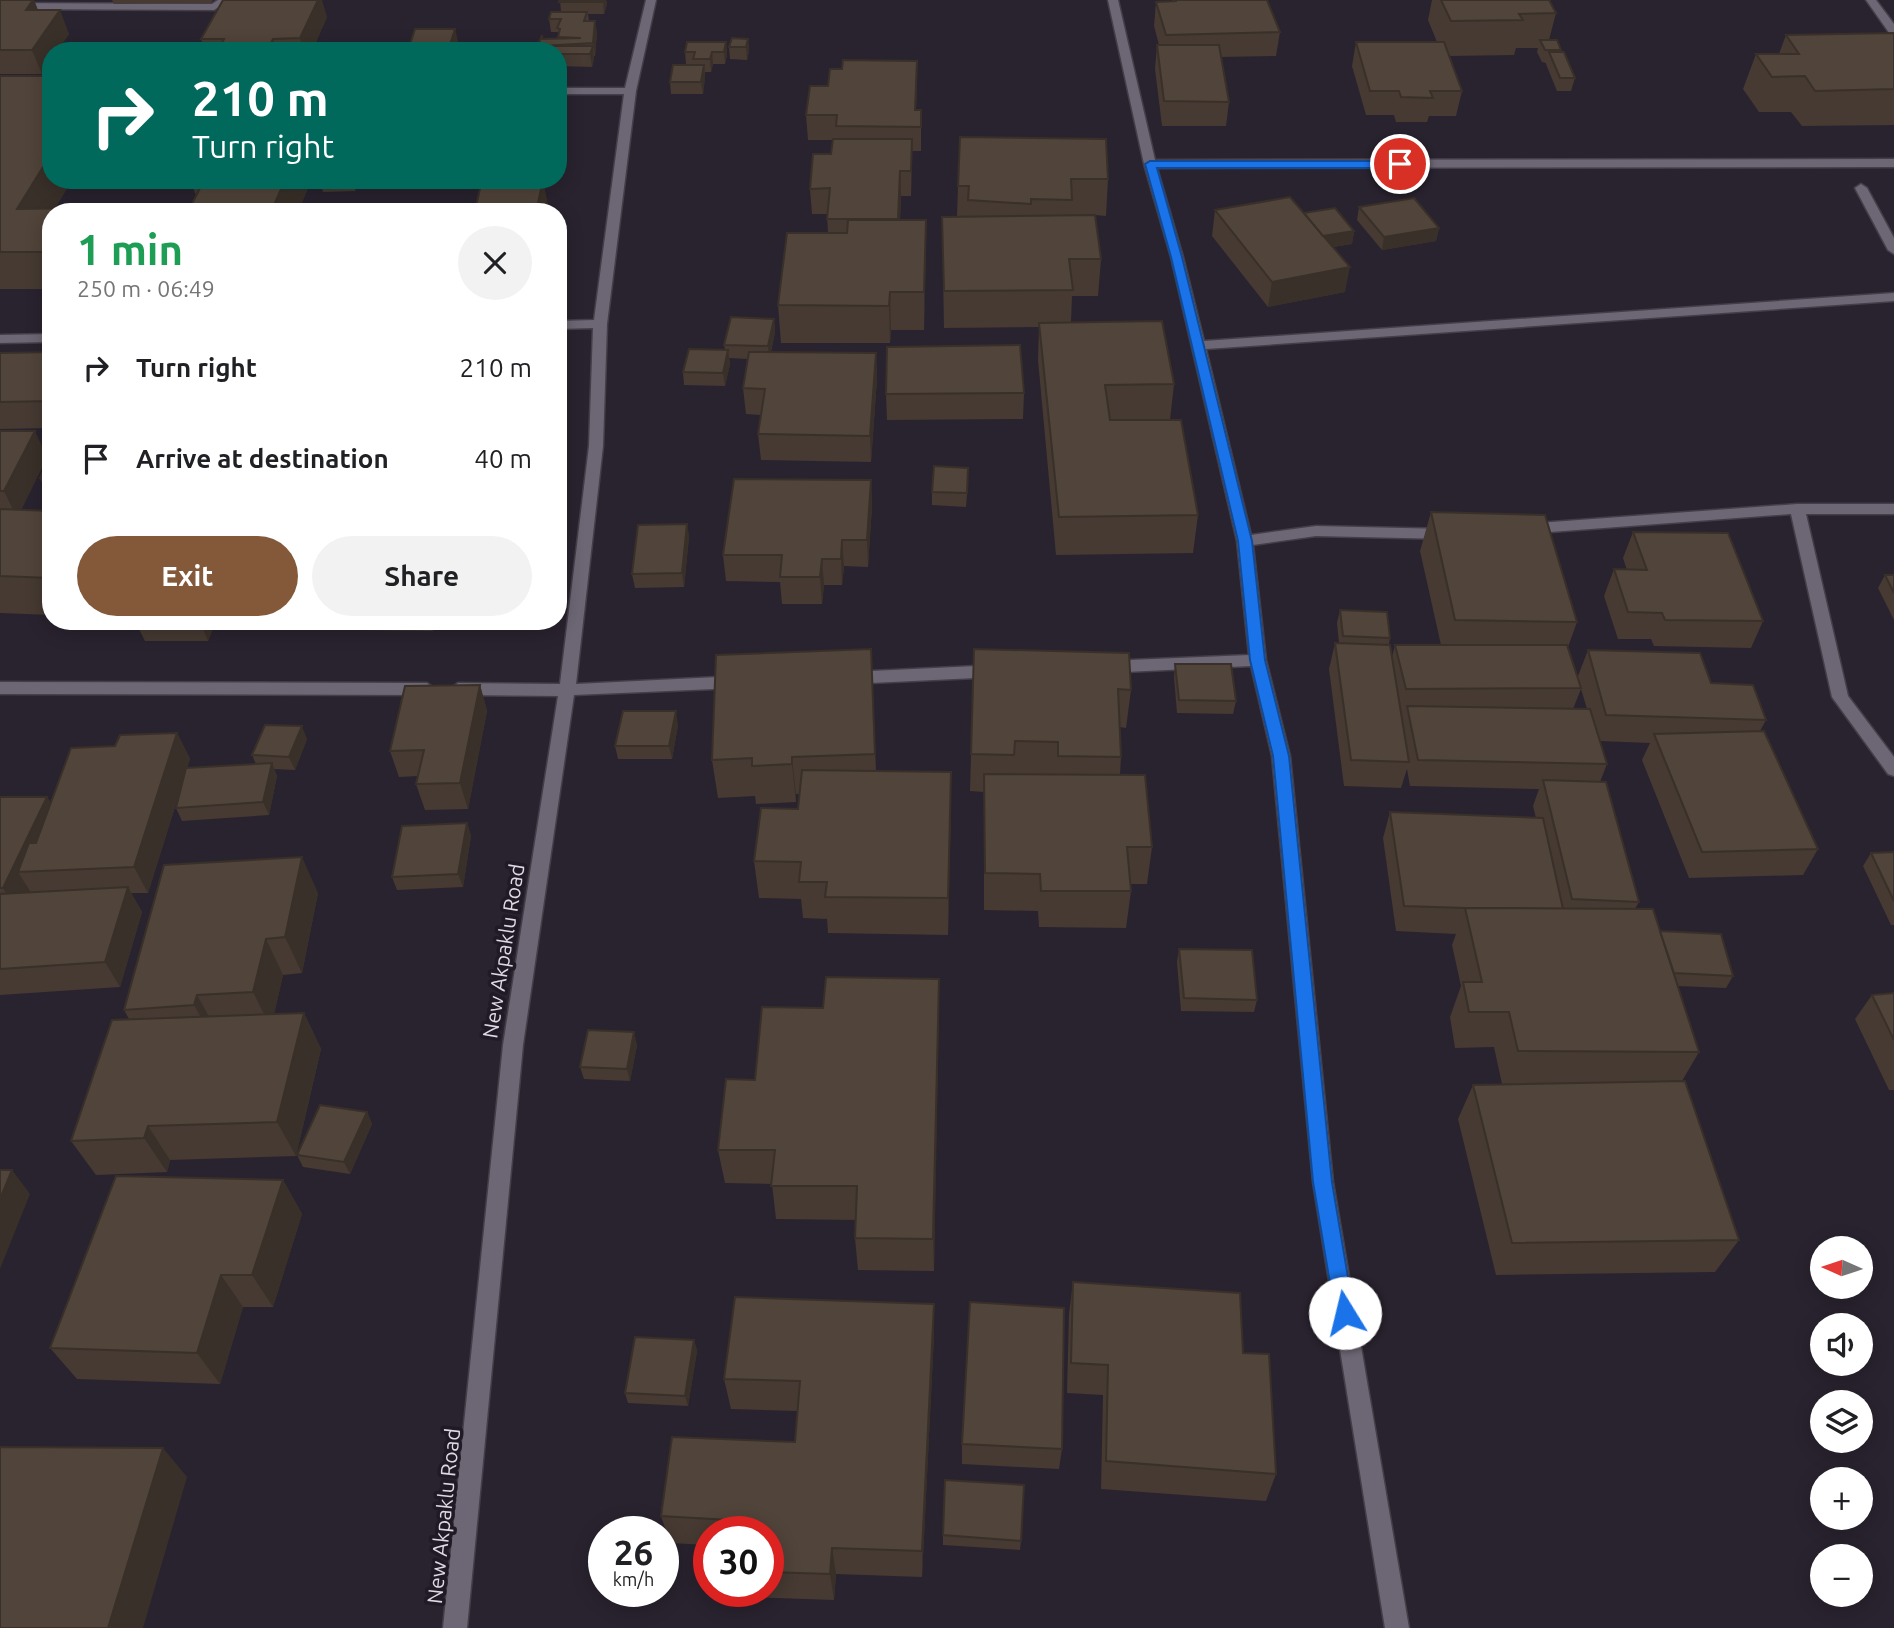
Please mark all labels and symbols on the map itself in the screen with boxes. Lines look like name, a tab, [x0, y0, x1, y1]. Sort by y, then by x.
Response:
pin	[1370, 134, 1430, 194]
street label: New Akpaklu Road	[477, 862, 529, 1040]
north arrow	[1810, 1236, 1872, 1298]
position arrow	[1308, 1276, 1382, 1350]
street label: New Akpaklu Road	[422, 1427, 464, 1605]
speed limit sign: 30	[693, 1516, 784, 1607]

